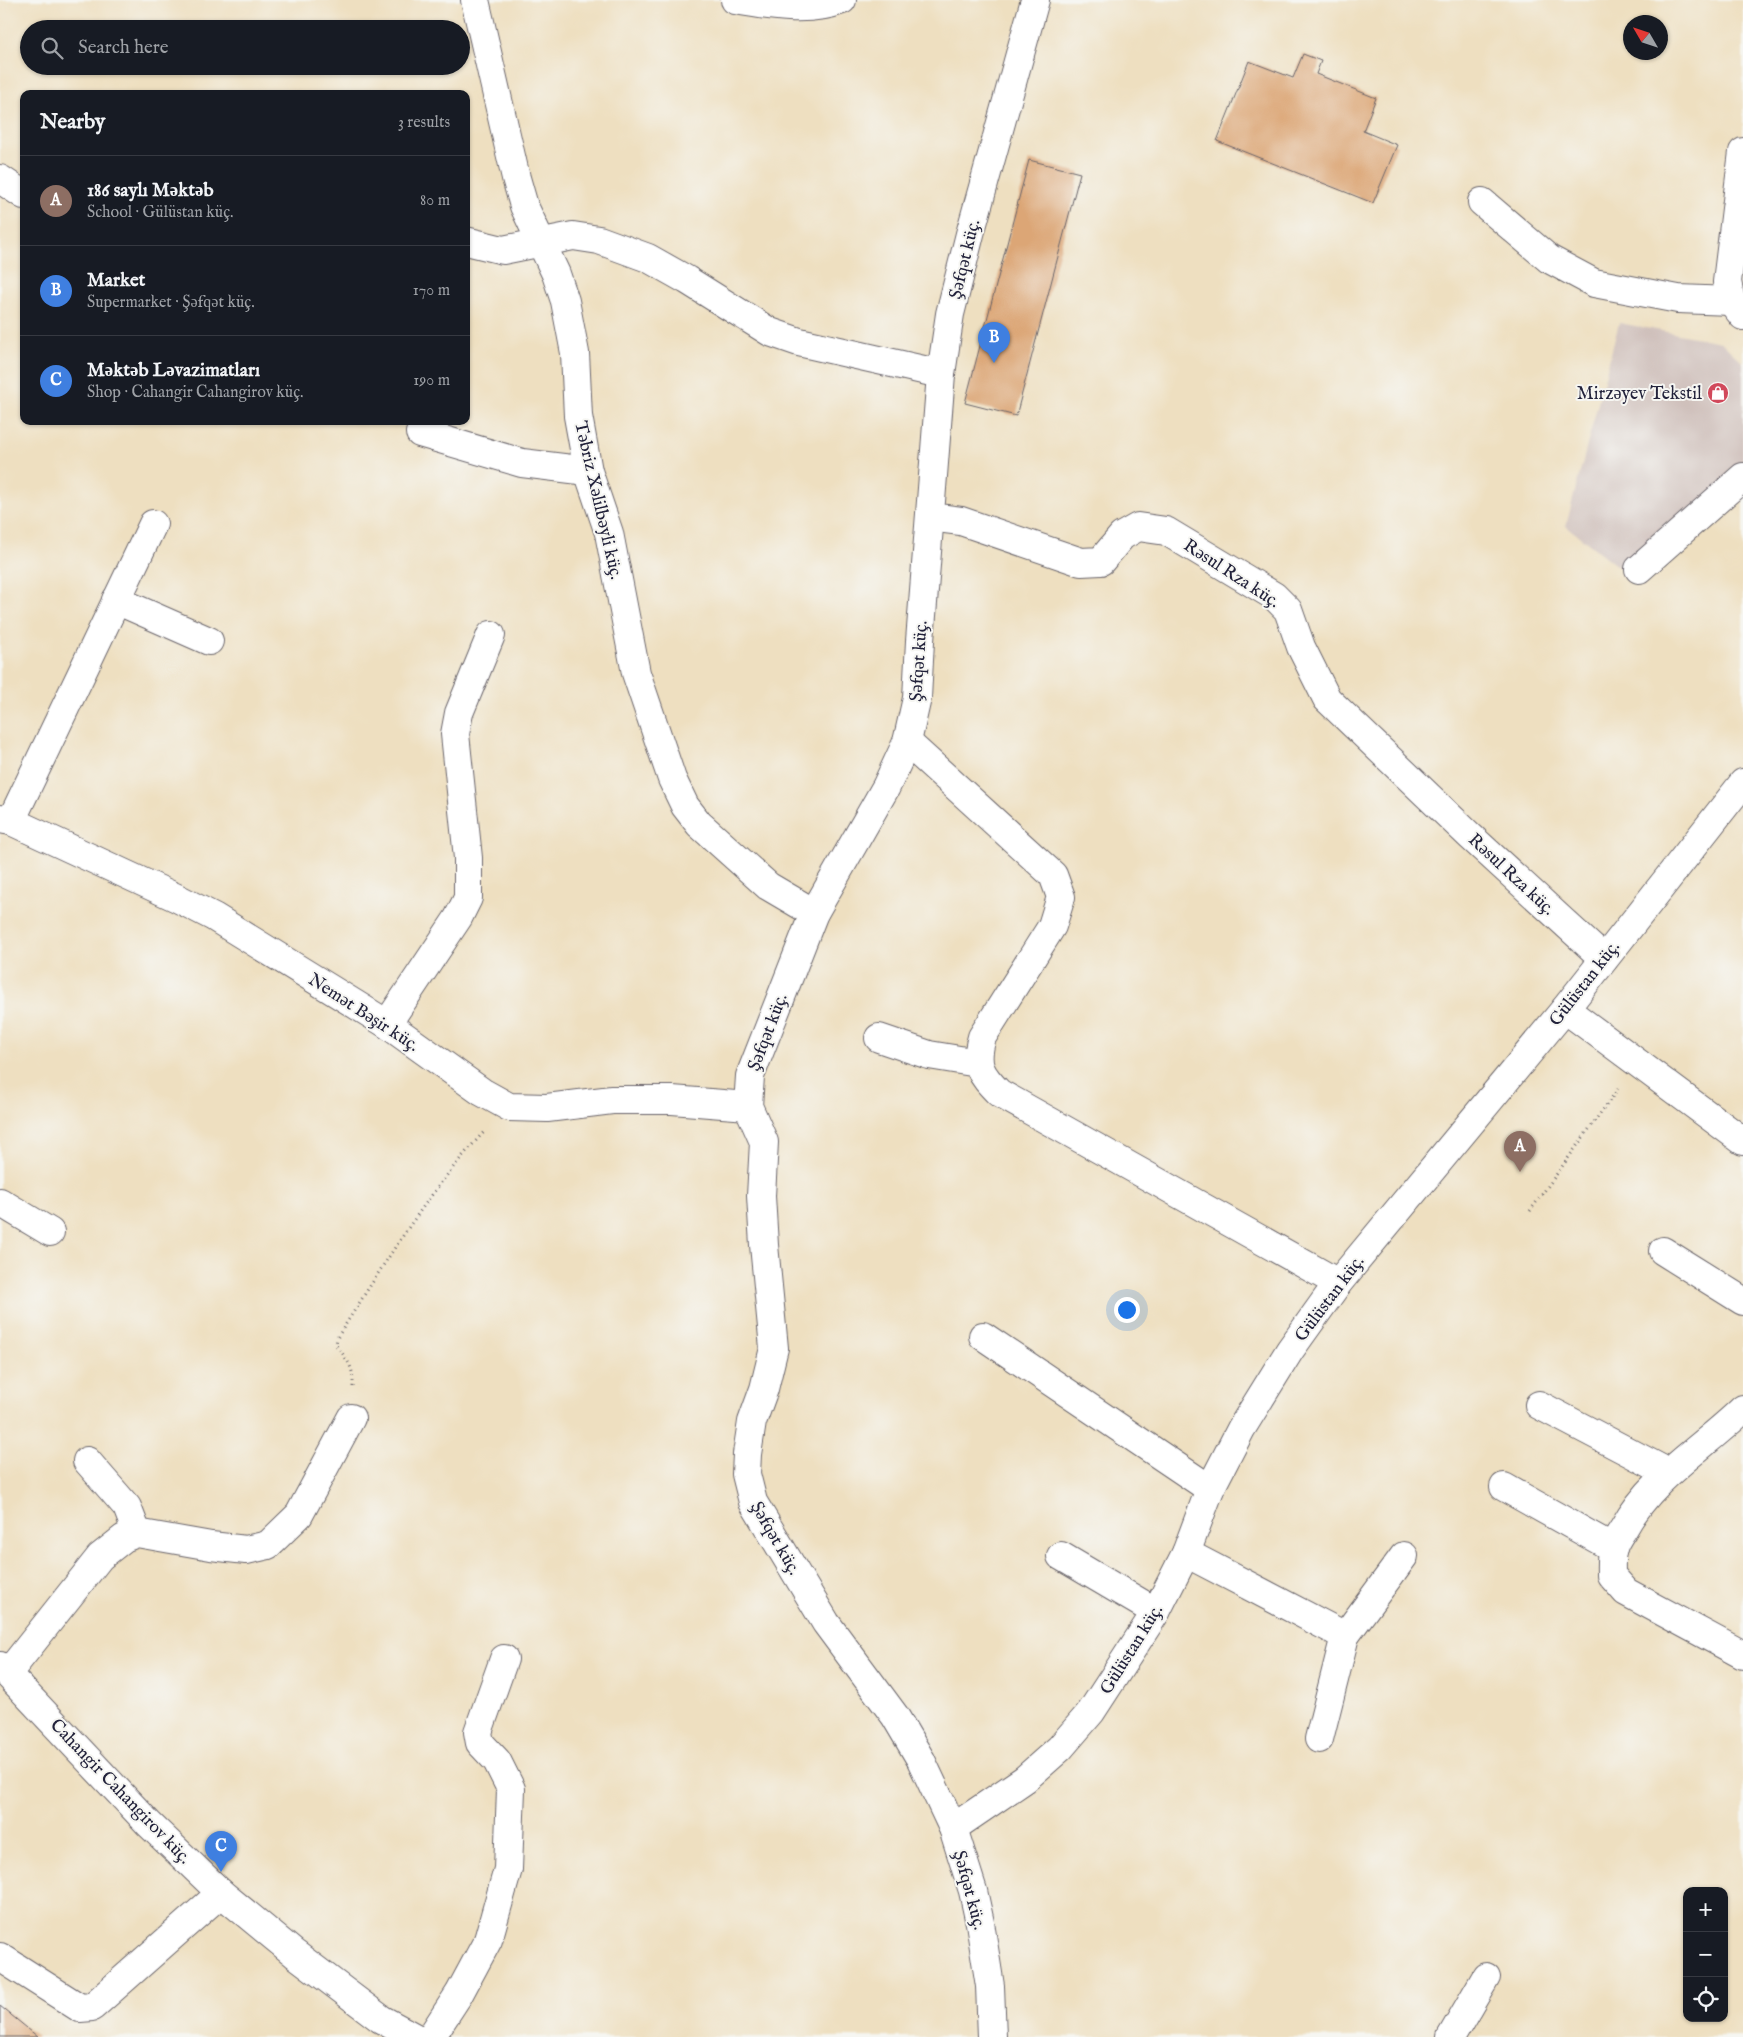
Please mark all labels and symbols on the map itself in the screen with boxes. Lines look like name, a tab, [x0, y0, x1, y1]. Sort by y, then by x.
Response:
north arrow	[1623, 15, 1668, 60]
street label: Şəfqət küç.	[944, 217, 986, 302]
pin: B	[978, 322, 1010, 363]
shop icon: Mirzəyev Tekstil	[1706, 381, 1730, 405]
place label: Mirzəyev Tekstil	[1577, 383, 1702, 406]
street label: Təbriz Xəlilbəyli küç.	[568, 419, 627, 582]
street label: Rəsul Rza küç.	[1179, 535, 1284, 614]
street label: Şəfqət küç.	[905, 620, 934, 702]
street label: Rəsul Rza küç.	[1463, 829, 1559, 921]
street label: Gülüstan küç.	[1545, 937, 1626, 1031]
street label: Nemət Bəşir küç.	[303, 969, 423, 1058]
street label: Şəfqət küç.	[743, 990, 794, 1075]
pin: A	[1504, 1131, 1536, 1172]
street label: Gülüstan küç.	[1290, 1251, 1370, 1347]
your location	[1114, 1297, 1140, 1323]
street label: Şəfqət küç.	[744, 1498, 805, 1580]
street label: Gülüstan küç.	[1095, 1600, 1169, 1699]
street label: Cahangir Cahangirov küç.	[44, 1714, 195, 1870]
pin: C	[205, 1831, 237, 1872]
street label: Şəfqət küç.	[947, 1848, 990, 1933]

